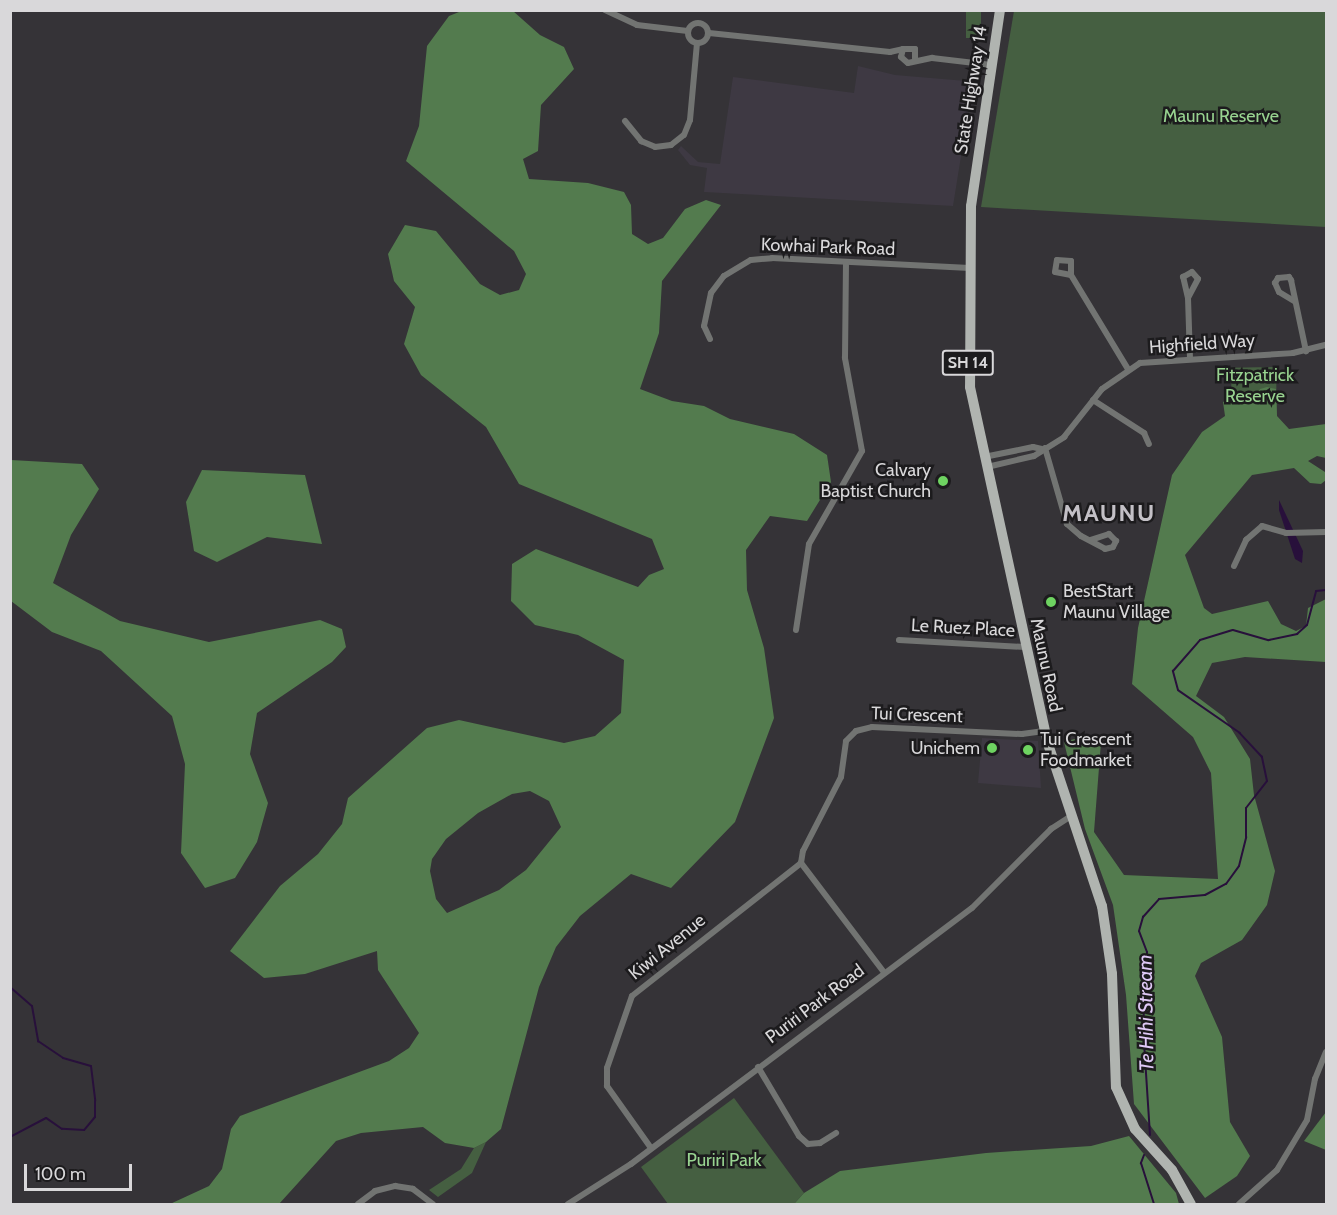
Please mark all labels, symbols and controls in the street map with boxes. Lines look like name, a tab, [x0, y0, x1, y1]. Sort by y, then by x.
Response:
street label: State Highway 14	[950, 24, 992, 156]
park label: Maunu Reserve	[1163, 105, 1279, 127]
street label: Kowhai Park Road	[761, 234, 895, 260]
street label: Highfield Way	[1148, 330, 1256, 358]
road number: SH 14	[941, 350, 995, 376]
park label: Fitzpatrick Reserve	[1216, 365, 1294, 407]
place label: Calvary Baptist Church	[821, 460, 931, 502]
marker: Calvary Baptist Church	[936, 474, 950, 488]
district label: MAUNU	[1062, 499, 1156, 527]
place label: BestStart Maunu Village	[1063, 581, 1170, 624]
marker: BestStart Maunu Village	[1044, 595, 1058, 609]
street label: Le Ruez Place	[910, 614, 1016, 642]
street label: Maunu Road	[1026, 616, 1066, 714]
street label: Tui Crescent	[871, 703, 963, 727]
place label: Tui Crescent Foodmarket	[1040, 729, 1132, 771]
place label: Unichem	[910, 737, 980, 759]
marker: Unichem	[985, 741, 999, 755]
marker: Tui Crescent Foodmarket	[1021, 743, 1035, 757]
street label: Kiwi Avenue	[624, 910, 710, 984]
water label: Te Hihi Stream	[1133, 954, 1159, 1072]
street label: Puriri Park Road	[761, 960, 869, 1048]
park label: Puriri Park	[686, 1149, 762, 1171]
scale bar	[27, 1152, 135, 1190]
text: 100 m	[35, 1163, 86, 1185]

